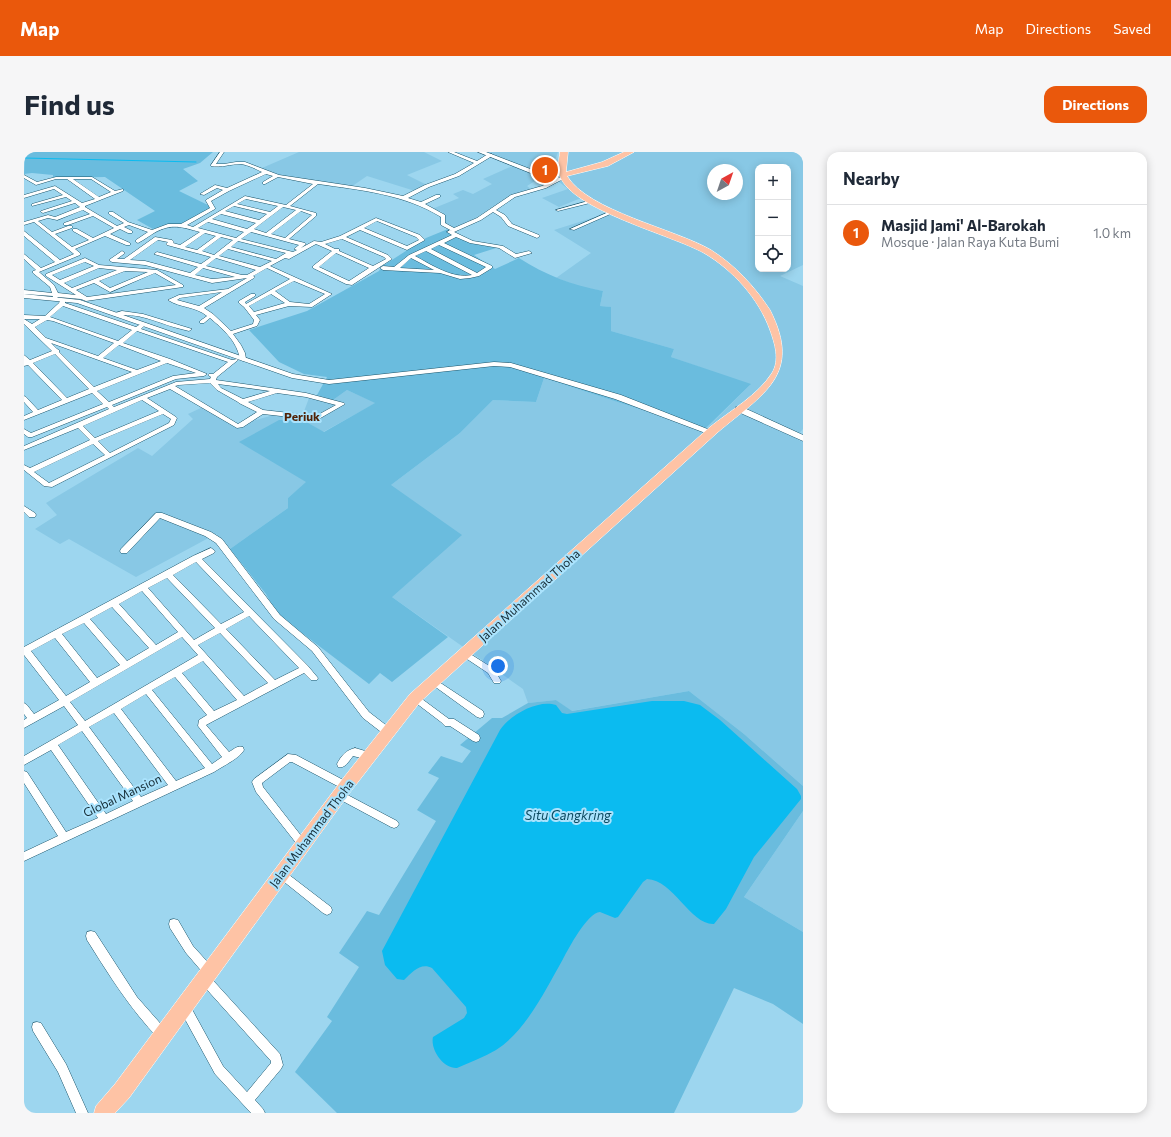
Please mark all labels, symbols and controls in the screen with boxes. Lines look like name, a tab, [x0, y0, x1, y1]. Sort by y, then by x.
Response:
text: Map	[20, 17, 59, 40]
text: Map	[975, 20, 1004, 37]
text: Directions	[1026, 20, 1091, 37]
text: Saved	[1113, 20, 1151, 37]
button: Directions	[1044, 86, 1147, 123]
text: Find us	[24, 87, 115, 121]
pin: 1	[532, 155, 558, 185]
north arrow	[707, 164, 743, 200]
map controls	[755, 164, 791, 272]
button: +	[755, 164, 791, 200]
text: Nearby	[843, 168, 900, 189]
button: −	[755, 200, 791, 236]
text: Masjid Jami' Al-Barokah	[881, 216, 1046, 234]
text: 1	[853, 225, 859, 241]
text: 1.0 km	[1093, 225, 1131, 241]
text: Mosque · Jalan Raya Kuta Bumi	[881, 234, 1059, 250]
button: locate	[755, 236, 791, 272]
district label: Periuk	[284, 409, 320, 423]
street label: Jalan Muhammad Thoha	[476, 546, 583, 645]
your location	[488, 656, 508, 676]
street label: Global Mansion	[81, 771, 163, 819]
street label: Jalan Muhammad Thoha	[266, 777, 357, 890]
water label: Situ Cangkring	[525, 807, 612, 823]

